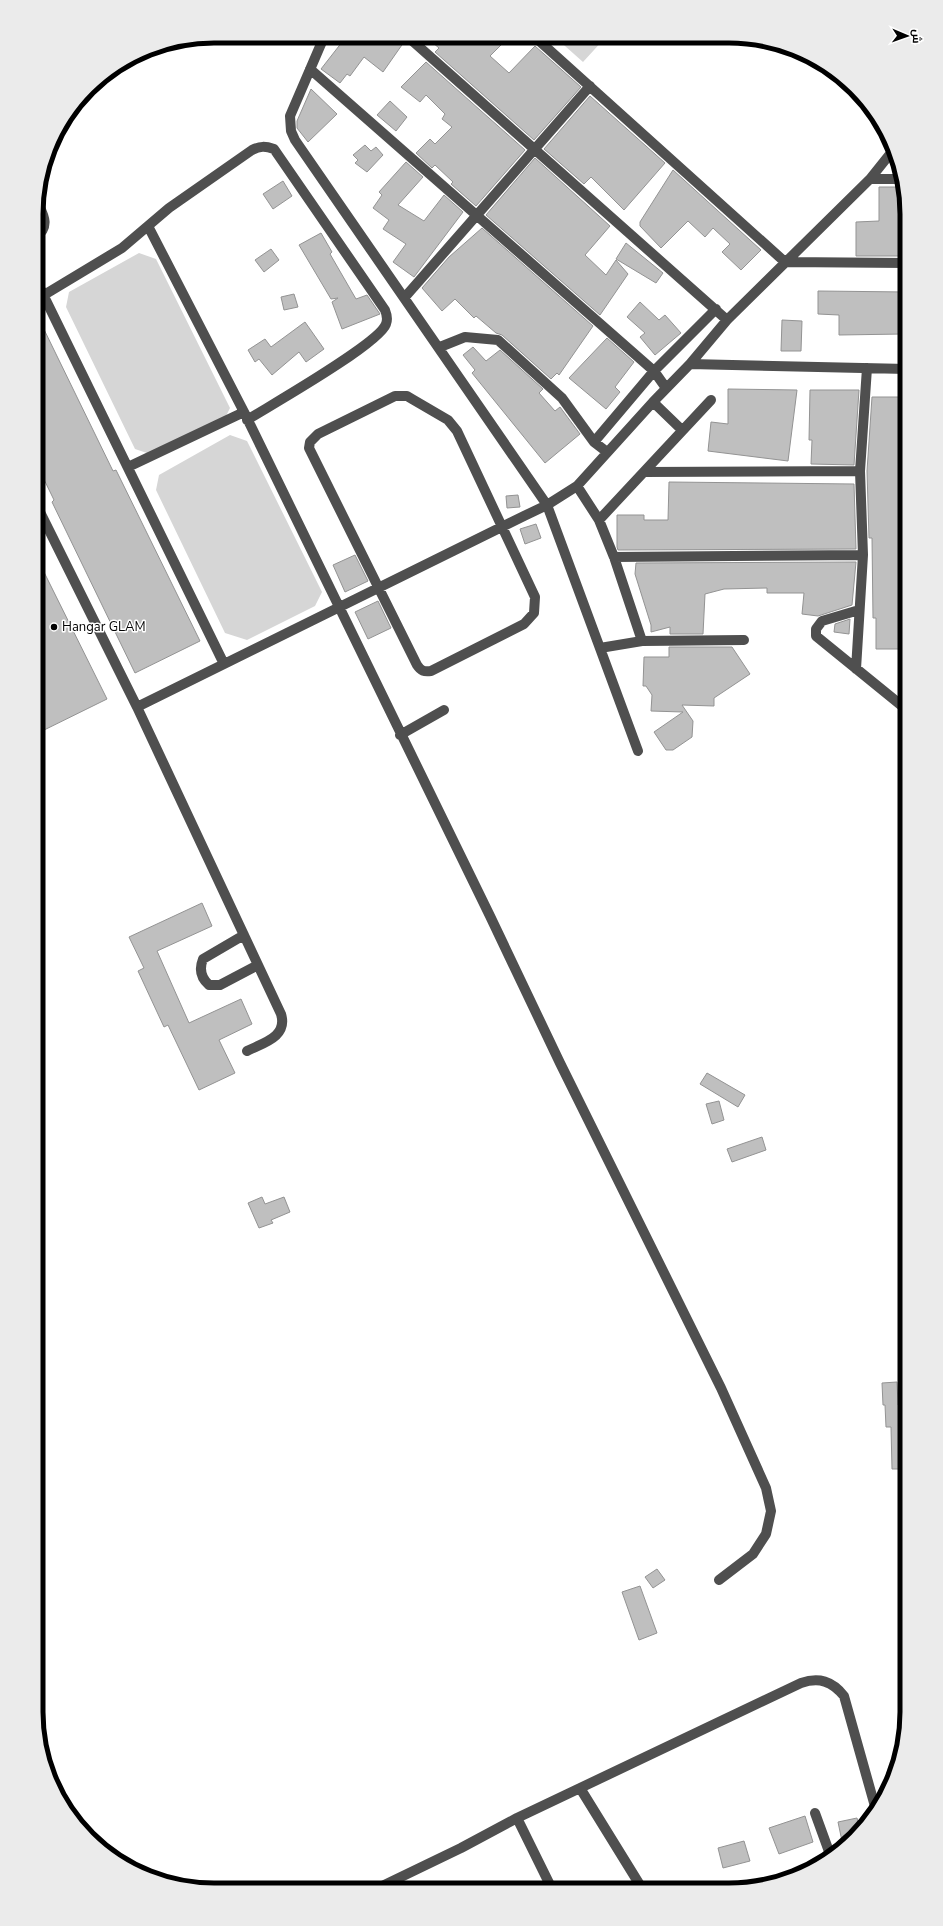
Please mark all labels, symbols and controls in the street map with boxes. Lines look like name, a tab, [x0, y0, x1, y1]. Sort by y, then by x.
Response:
north arrow	[887, 16, 927, 56]
text: ش	[909, 29, 924, 44]
place label: Hangar GLAM	[62, 618, 146, 636]
marker: Hangar GLAM	[49, 622, 59, 632]

